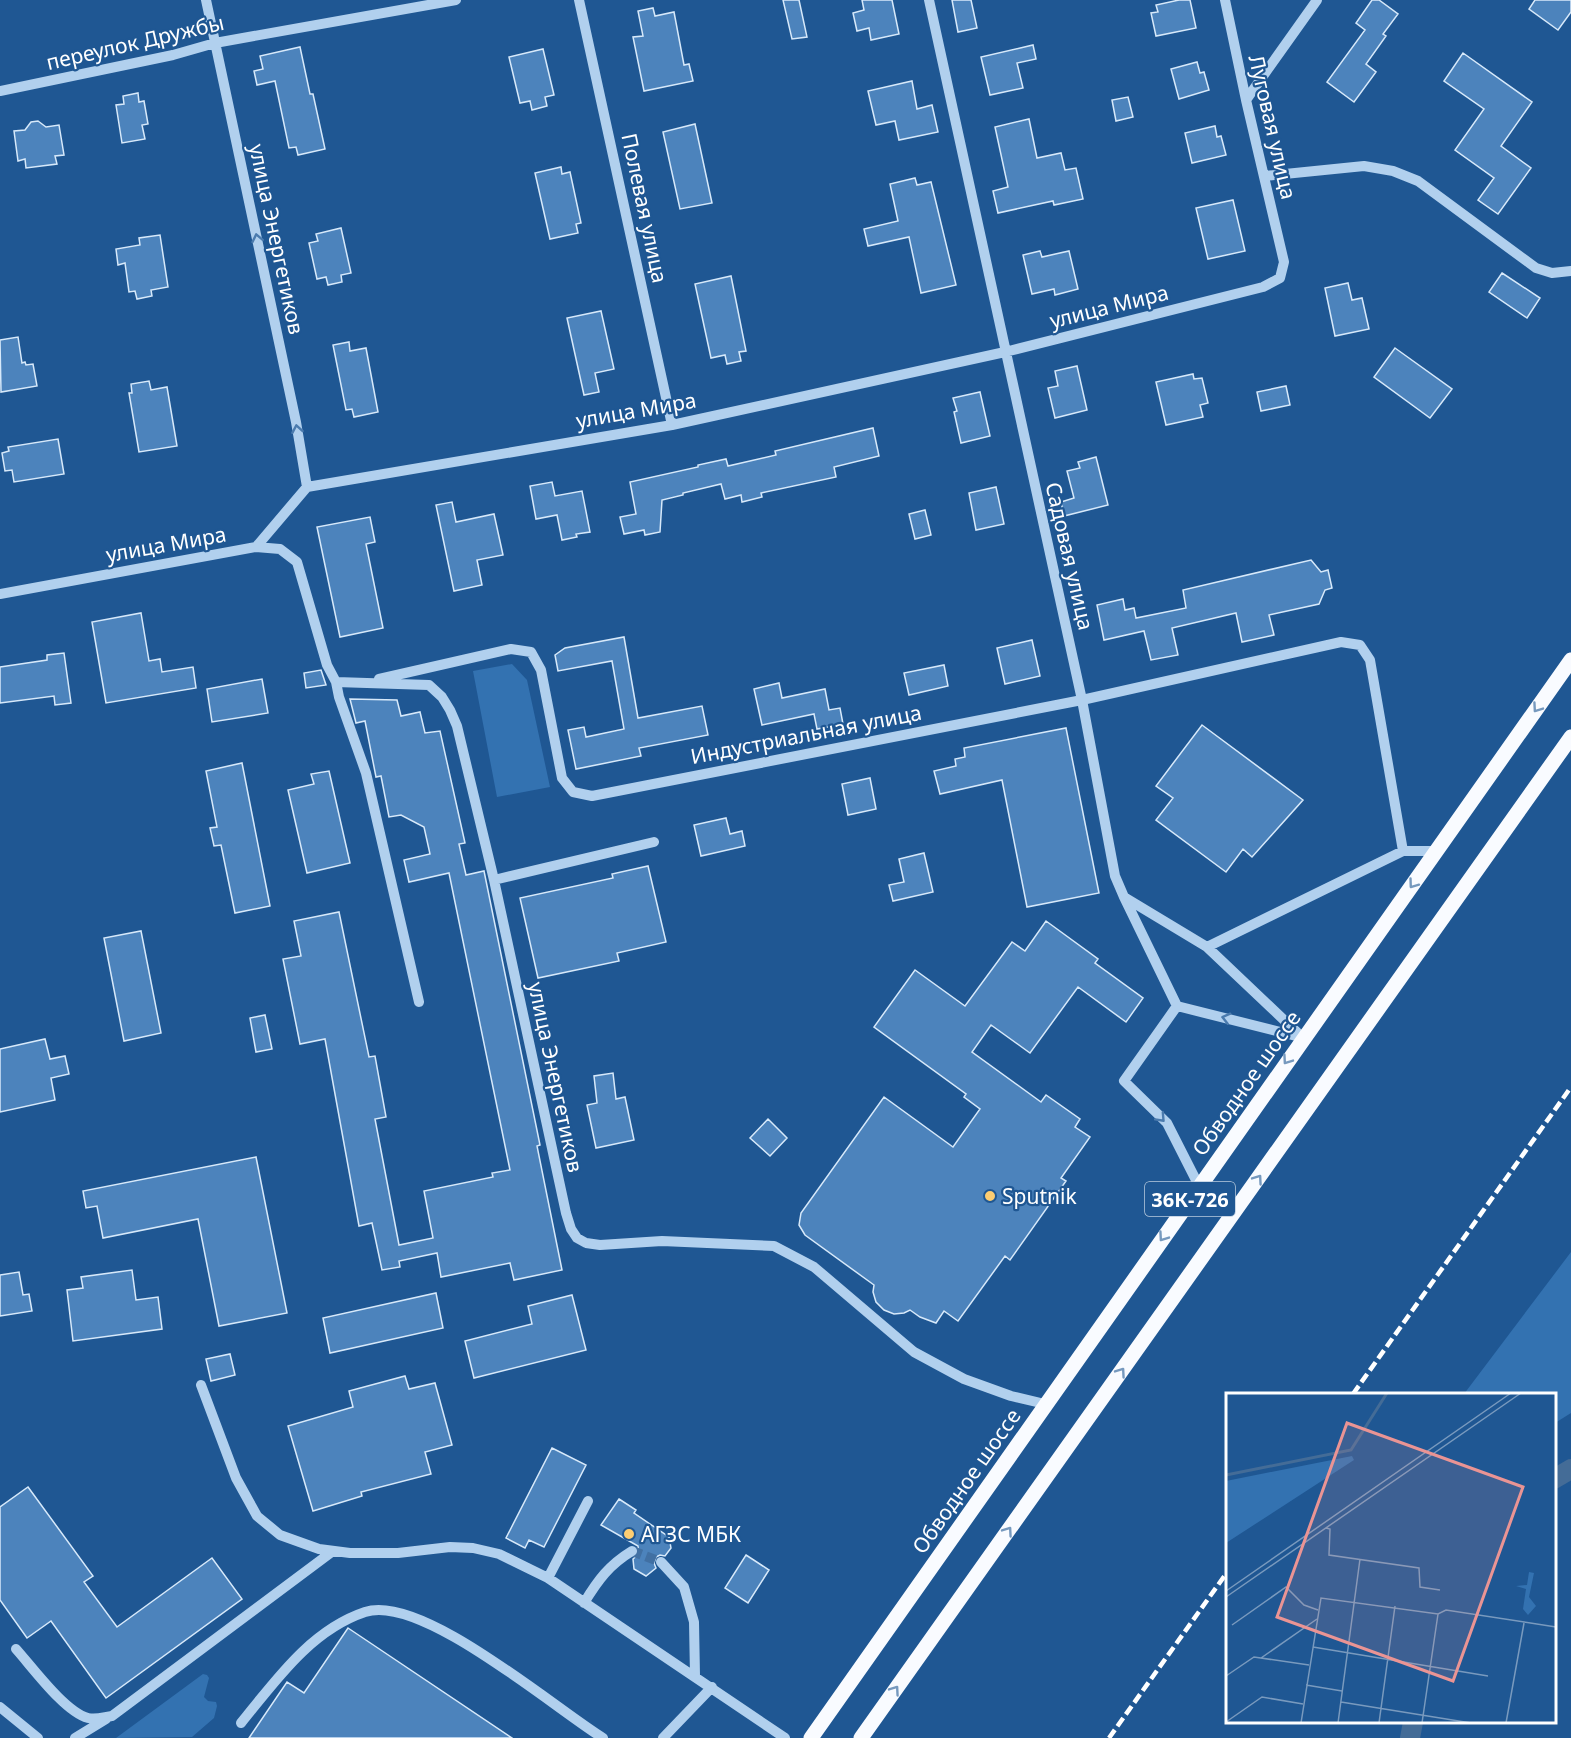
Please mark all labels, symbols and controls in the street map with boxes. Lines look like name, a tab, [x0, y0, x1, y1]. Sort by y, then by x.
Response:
street label: переулок Дружбы	[43, 8, 227, 76]
street label: Луговая улица	[1243, 52, 1303, 202]
street label: Полевая улица	[615, 131, 675, 285]
street label: улица Энергетиков	[243, 141, 311, 337]
one-way arrow	[251, 234, 264, 244]
street label: улица Мира	[1047, 278, 1171, 334]
street label: улица Мира	[574, 386, 698, 434]
one-way arrow	[291, 425, 304, 435]
street label: Садовая улица	[1039, 479, 1101, 633]
street label: улица Мира	[104, 520, 228, 568]
street label: Индустриальная улица	[688, 698, 924, 770]
one-way arrow	[1533, 701, 1544, 712]
one-way arrow	[1409, 878, 1420, 889]
street label: улица Энергетиков	[522, 979, 590, 1175]
street label: Обводное шоссе	[1186, 1005, 1306, 1161]
one-way arrow	[1221, 1013, 1231, 1026]
one-way arrow	[1283, 1054, 1294, 1065]
one-way arrow	[1154, 1111, 1165, 1122]
one-way arrow	[1251, 1174, 1262, 1185]
place label: Sputnik	[1002, 1182, 1077, 1210]
road number: 36К-726	[1145, 1182, 1235, 1216]
marker: Sputnik	[983, 1189, 997, 1203]
one-way arrow	[1159, 1231, 1170, 1242]
one-way arrow	[1114, 1368, 1125, 1379]
inset map	[1226, 1393, 1556, 1723]
street label: Обводное шоссе	[906, 1403, 1026, 1559]
place label: АГЗС МБК	[641, 1520, 741, 1548]
marker: АГЗС МБК	[622, 1527, 636, 1541]
one-way arrow	[1001, 1527, 1012, 1538]
one-way arrow	[888, 1686, 899, 1697]

